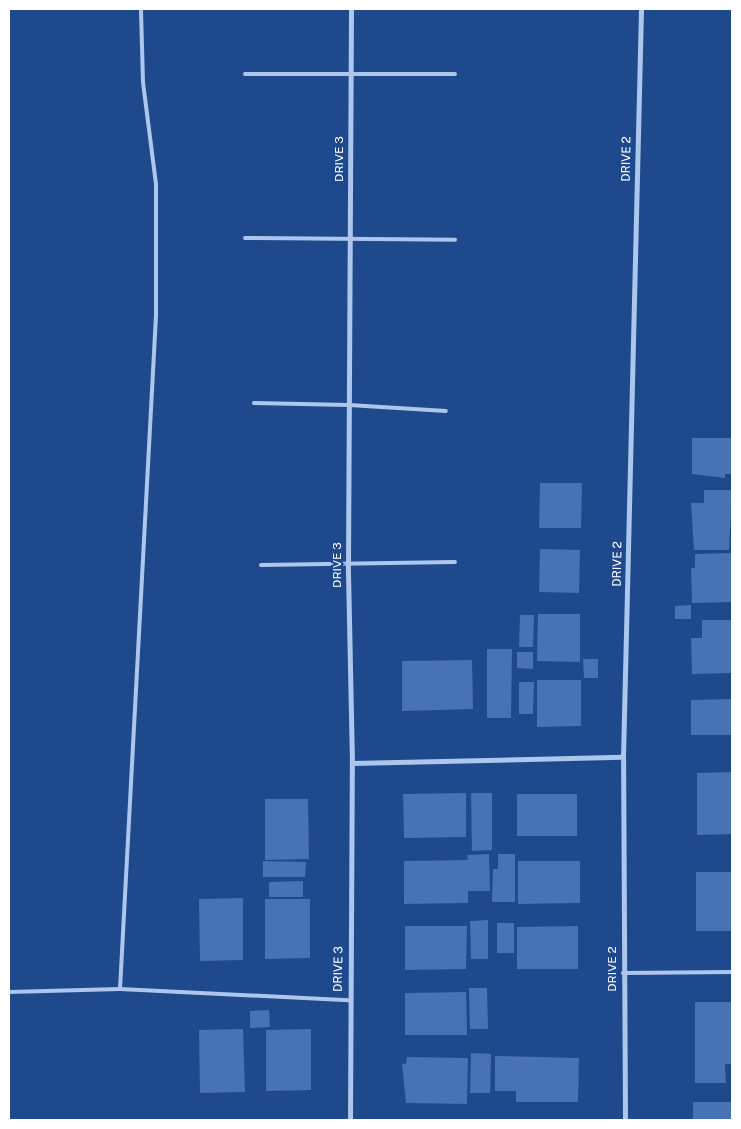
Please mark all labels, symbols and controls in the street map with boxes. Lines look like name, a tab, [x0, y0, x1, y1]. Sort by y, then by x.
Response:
street label: DRIVE 3	[333, 136, 347, 182]
street label: DRIVE 2	[619, 136, 635, 182]
street label: DRIVE 2	[610, 541, 626, 587]
street label: DRIVE 3	[331, 542, 345, 588]
street label: DRIVE 3	[331, 946, 347, 992]
street label: DRIVE 2	[606, 946, 620, 992]

